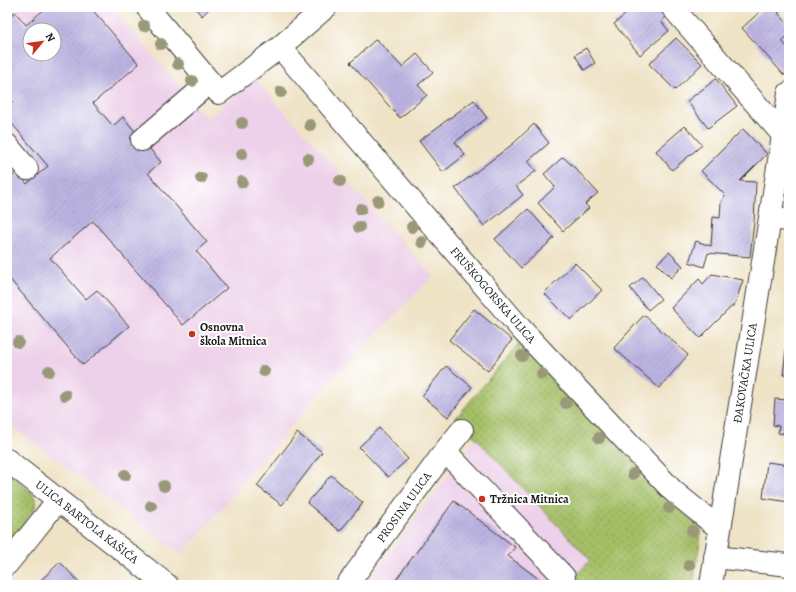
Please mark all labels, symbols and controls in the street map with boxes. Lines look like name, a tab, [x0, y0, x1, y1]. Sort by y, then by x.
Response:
north arrow	[22, 22, 62, 62]
text: N	[42, 30, 59, 45]
street label: FRUŠKOGORSKA ULICA	[447, 243, 540, 347]
place label: Osnovna škola Mitnica	[200, 319, 267, 349]
street label: ĐAKOVAČKA ULICA	[729, 321, 761, 424]
marker: Osnovna škola Mitnica	[187, 329, 197, 339]
street label: PROSINA ULICA	[373, 468, 436, 546]
street label: ULICA BARTOLA KAŠIĆA	[32, 477, 143, 568]
place label: Tržnica Mitnica	[490, 491, 569, 507]
marker: Tržnica Mitnica	[477, 494, 487, 504]

